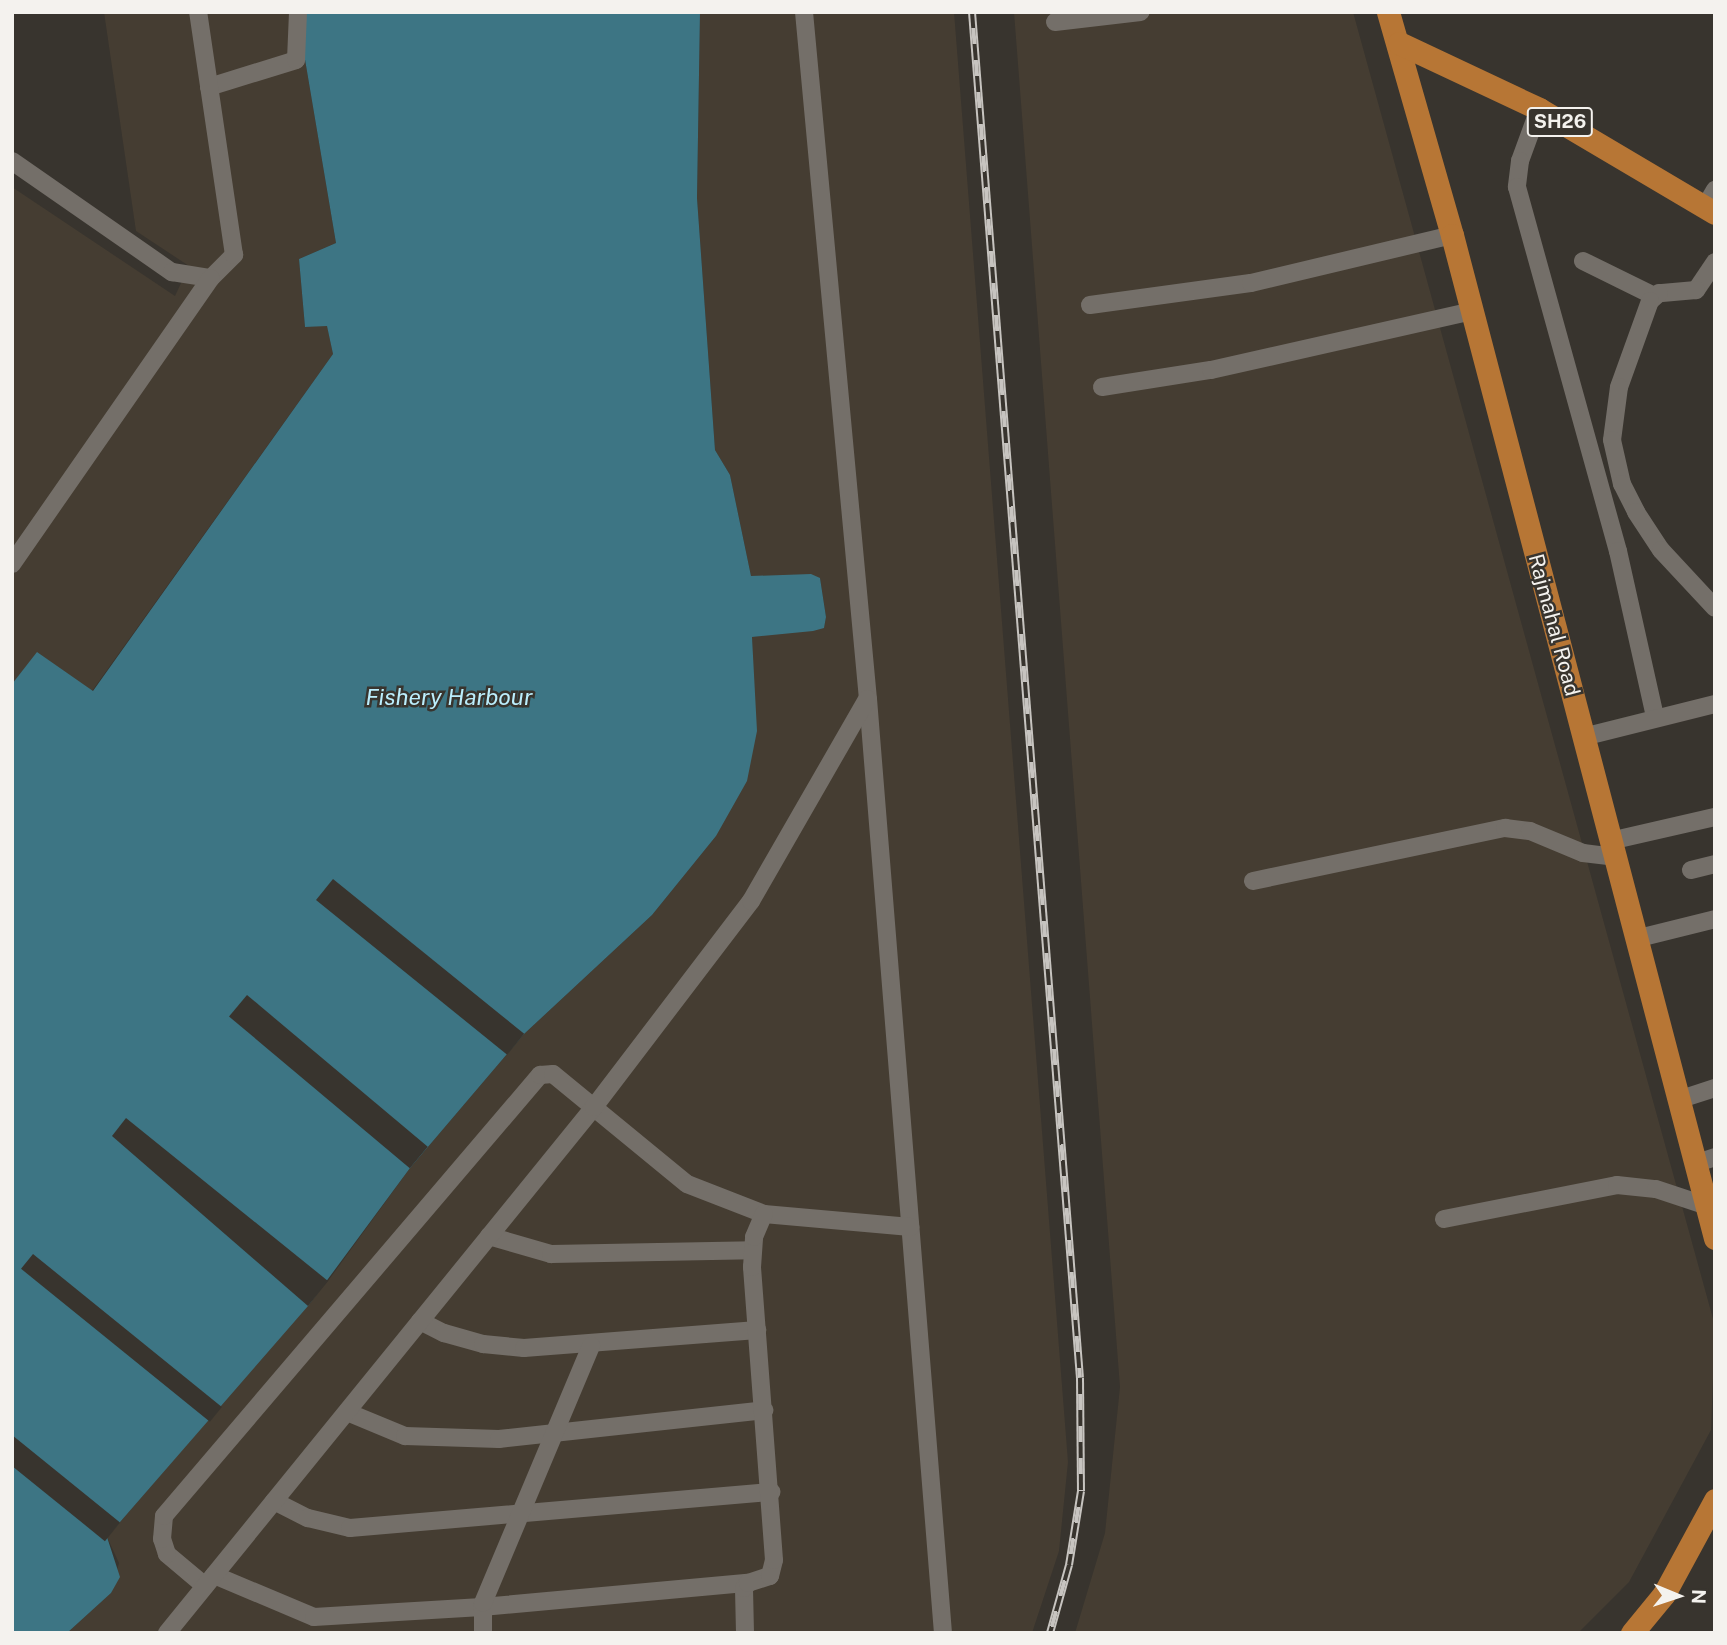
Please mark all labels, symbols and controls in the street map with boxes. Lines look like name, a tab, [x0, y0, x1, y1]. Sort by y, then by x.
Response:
road number: SH26	[1527, 106, 1593, 138]
street label: Rajmahal Road	[1523, 551, 1585, 699]
water label: Fishery Harbour	[365, 683, 533, 711]
north arrow	[1643, 1561, 1713, 1631]
text: N	[1688, 1589, 1710, 1605]

